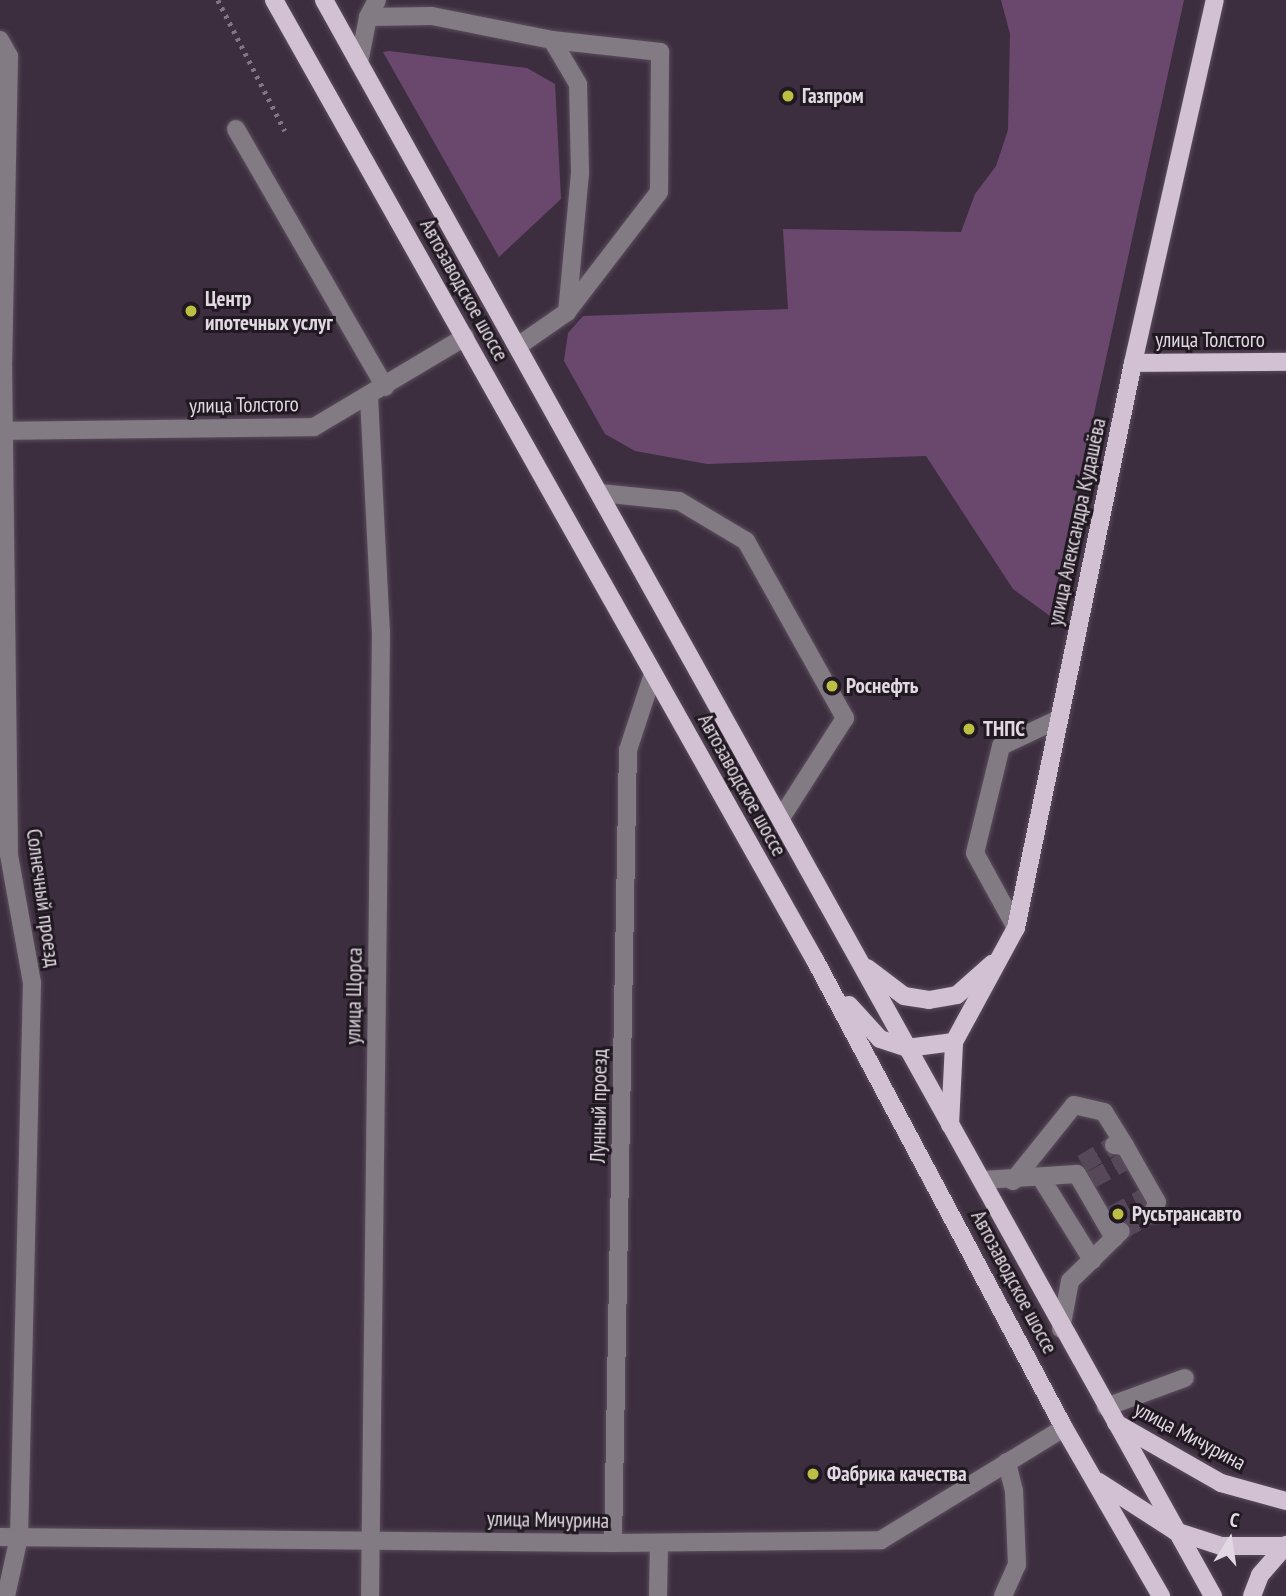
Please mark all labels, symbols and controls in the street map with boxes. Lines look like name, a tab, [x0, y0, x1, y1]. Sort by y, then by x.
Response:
place label: Газпром	[802, 83, 864, 109]
marker: Газпром	[780, 88, 796, 104]
street label: Автозаводское шоссе	[415, 215, 513, 365]
place label: Центр ипотечных услуг	[205, 286, 333, 336]
marker: Центр ипотечных услуг	[183, 303, 199, 319]
street label: улица Толстого	[1155, 327, 1265, 353]
street label: улица Толстого	[189, 391, 299, 419]
street label: улица Александра Кудашёва	[1043, 416, 1111, 628]
place label: Роснефть	[846, 673, 918, 699]
marker: Роснефть	[824, 678, 840, 694]
street label: Автозаводское шоссе	[693, 710, 791, 860]
place label: ТНПС	[983, 716, 1025, 742]
marker: ТНПС	[961, 721, 977, 737]
street label: Солнечный проезд	[21, 827, 65, 969]
street label: улица Щорса	[341, 947, 367, 1045]
street label: Лунный проезд	[585, 1049, 613, 1163]
place label: Русьтрансавто	[1132, 1201, 1242, 1227]
street label: Автозаводское шоссе	[966, 1206, 1062, 1358]
marker: Русьтрансавто	[1110, 1206, 1126, 1222]
street label: улица Мичурина	[1130, 1396, 1250, 1476]
place label: Фабрика качества	[827, 1461, 967, 1487]
marker: Фабрика качества	[805, 1466, 821, 1482]
north arrow	[1195, 1505, 1265, 1575]
street label: улица Мичурина	[487, 1506, 609, 1534]
text: С	[1228, 1507, 1241, 1532]

